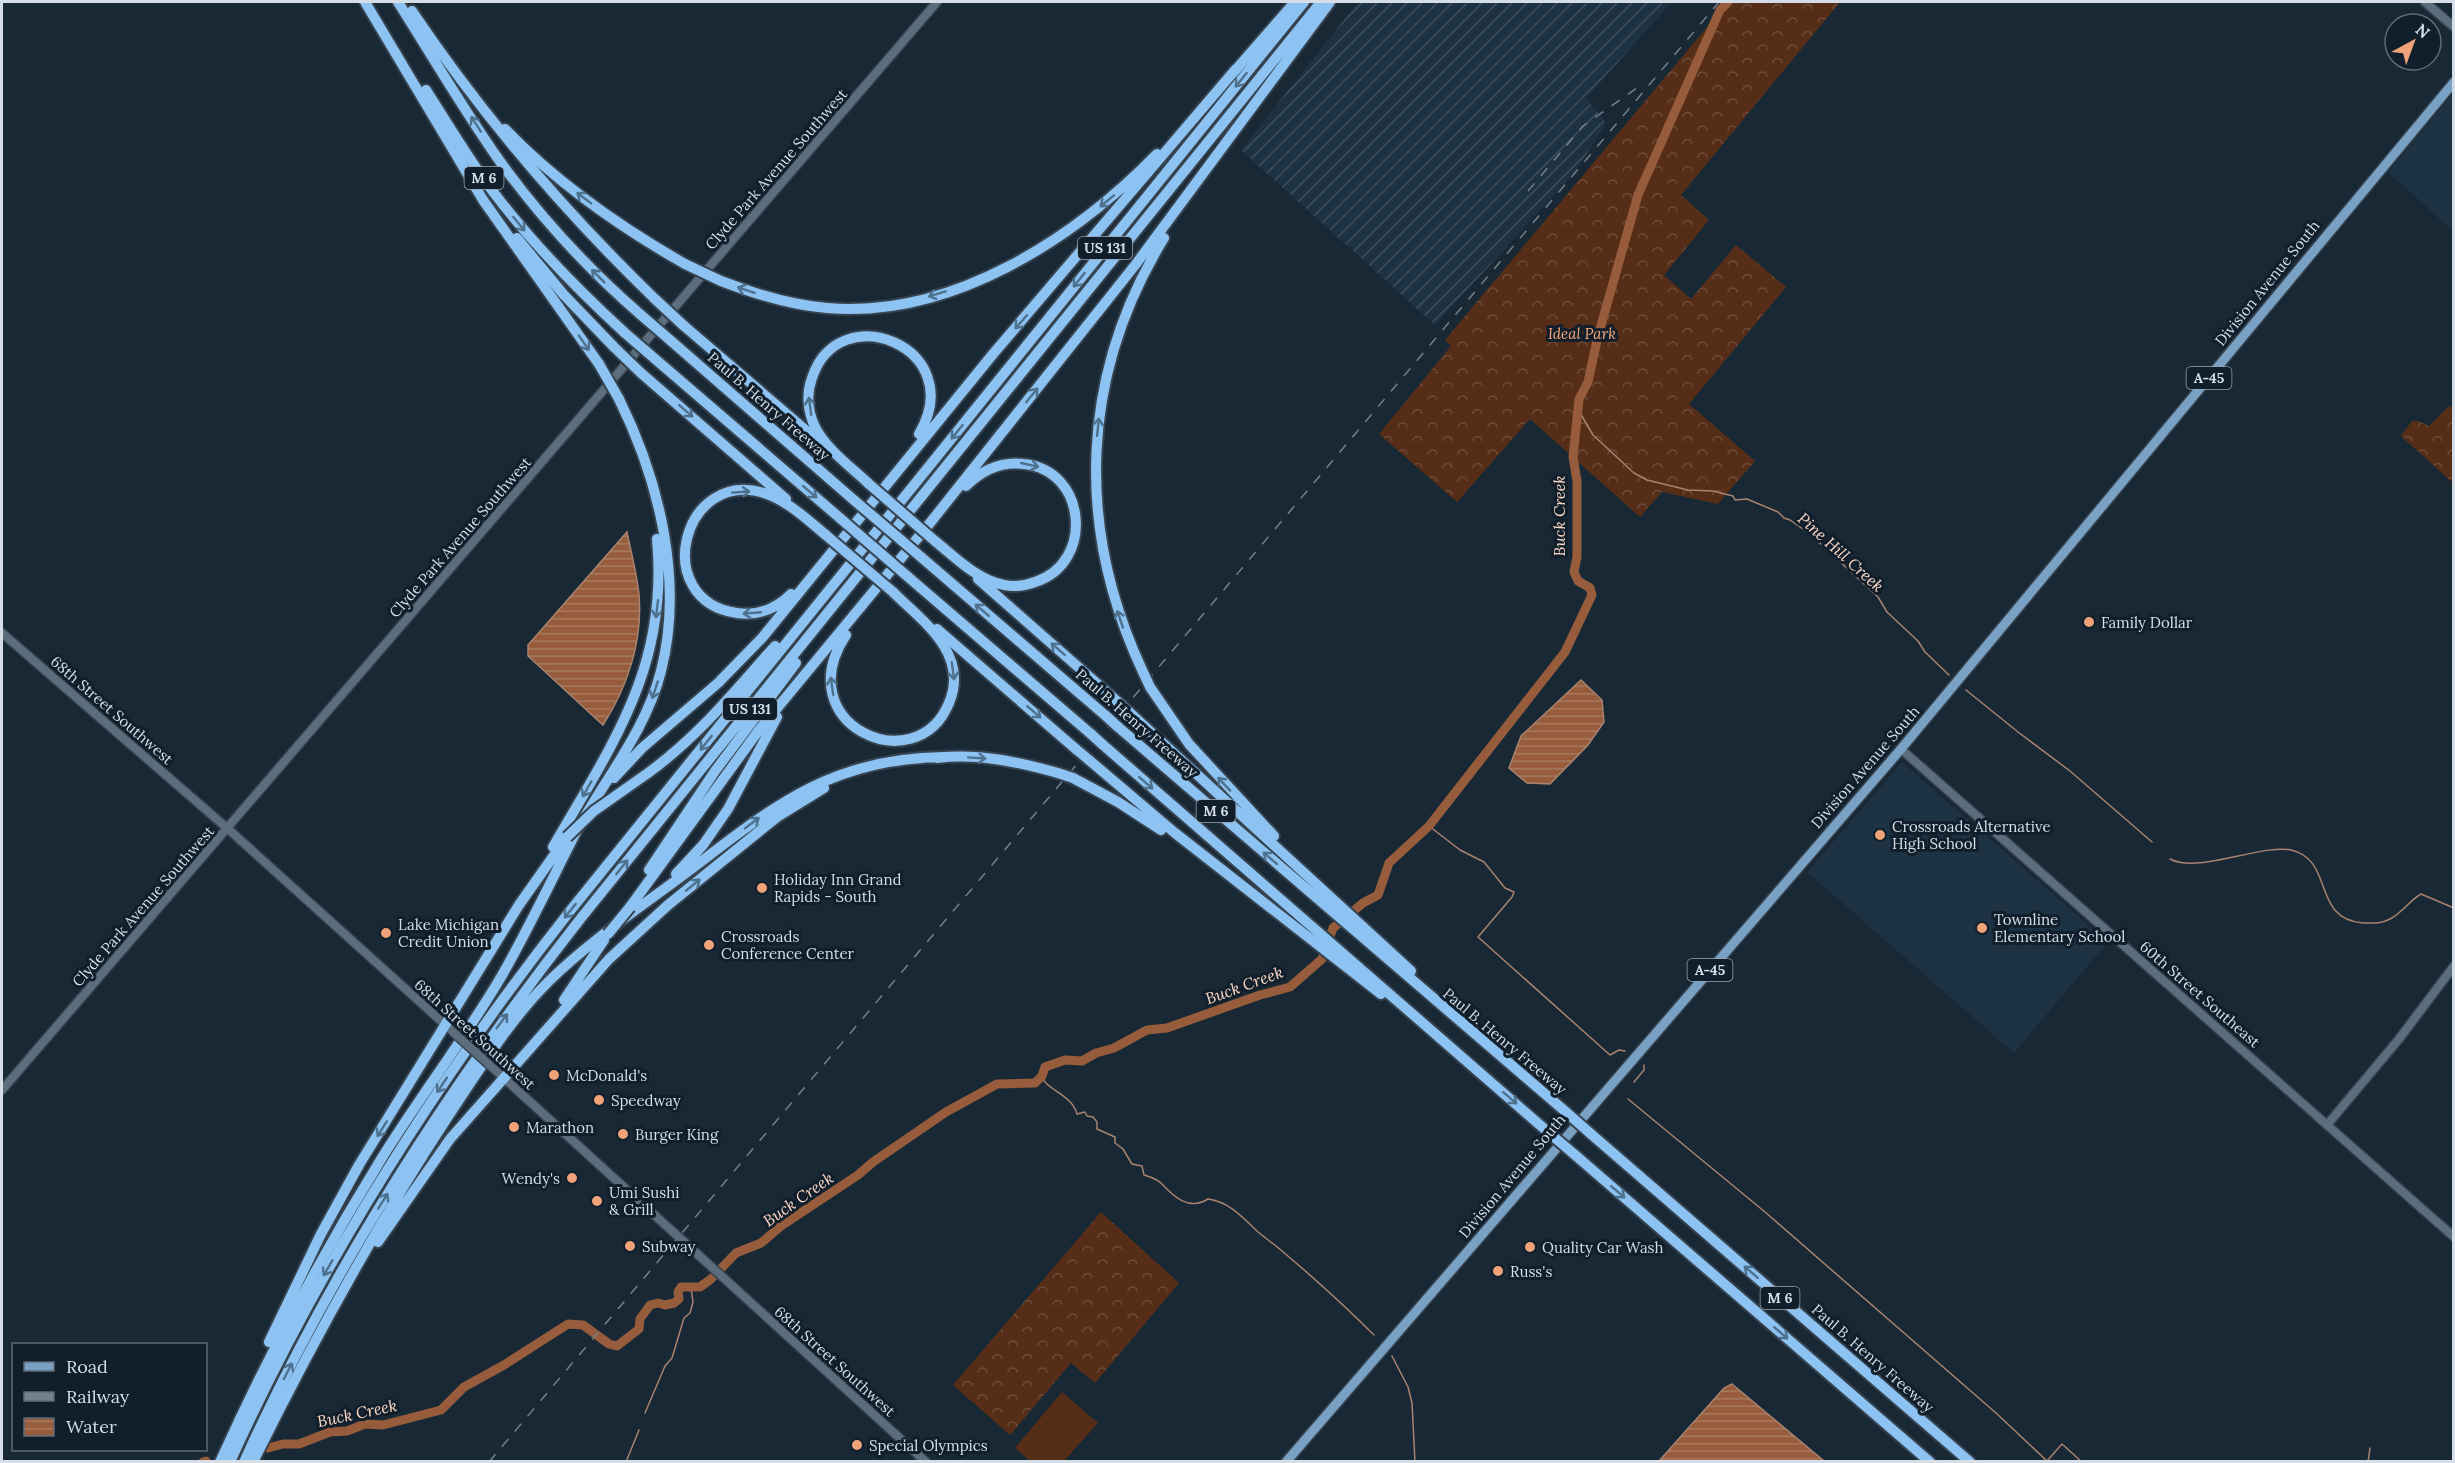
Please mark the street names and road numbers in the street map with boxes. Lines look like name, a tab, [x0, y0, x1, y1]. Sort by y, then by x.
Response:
street label: Clyde Park Avenue Southwest	[701, 85, 851, 253]
road number: M 6	[464, 167, 504, 189]
street label: Division Avenue South	[2211, 216, 2323, 350]
road number: US 131	[1078, 237, 1132, 259]
street label: Paul B. Henry Freeway	[704, 348, 834, 464]
road number: A-45	[2186, 367, 2232, 389]
street label: Clyde Park Avenue Southwest	[385, 453, 535, 621]
street label: 68th Street Southwest	[47, 652, 177, 768]
street label: Paul B. Henry Freeway	[1072, 665, 1202, 781]
road number: US 131	[723, 698, 777, 720]
street label: Division Avenue South	[1807, 702, 1923, 832]
road number: M 6	[1196, 800, 1236, 822]
street label: Clyde Park Avenue Southwest	[68, 822, 218, 990]
street label: 60th Street Southeast	[2136, 937, 2264, 1051]
road number: A-45	[1688, 959, 1732, 981]
street label: 68th Street Southwest	[411, 975, 539, 1093]
street label: Paul B. Henry Freeway	[1439, 984, 1571, 1098]
street label: Division Avenue South	[1455, 1110, 1569, 1242]
road number: M 6	[1760, 1287, 1800, 1309]
street label: Paul B. Henry Freeway	[1808, 1300, 1938, 1416]
street label: 68th Street Southwest	[771, 1302, 899, 1420]

